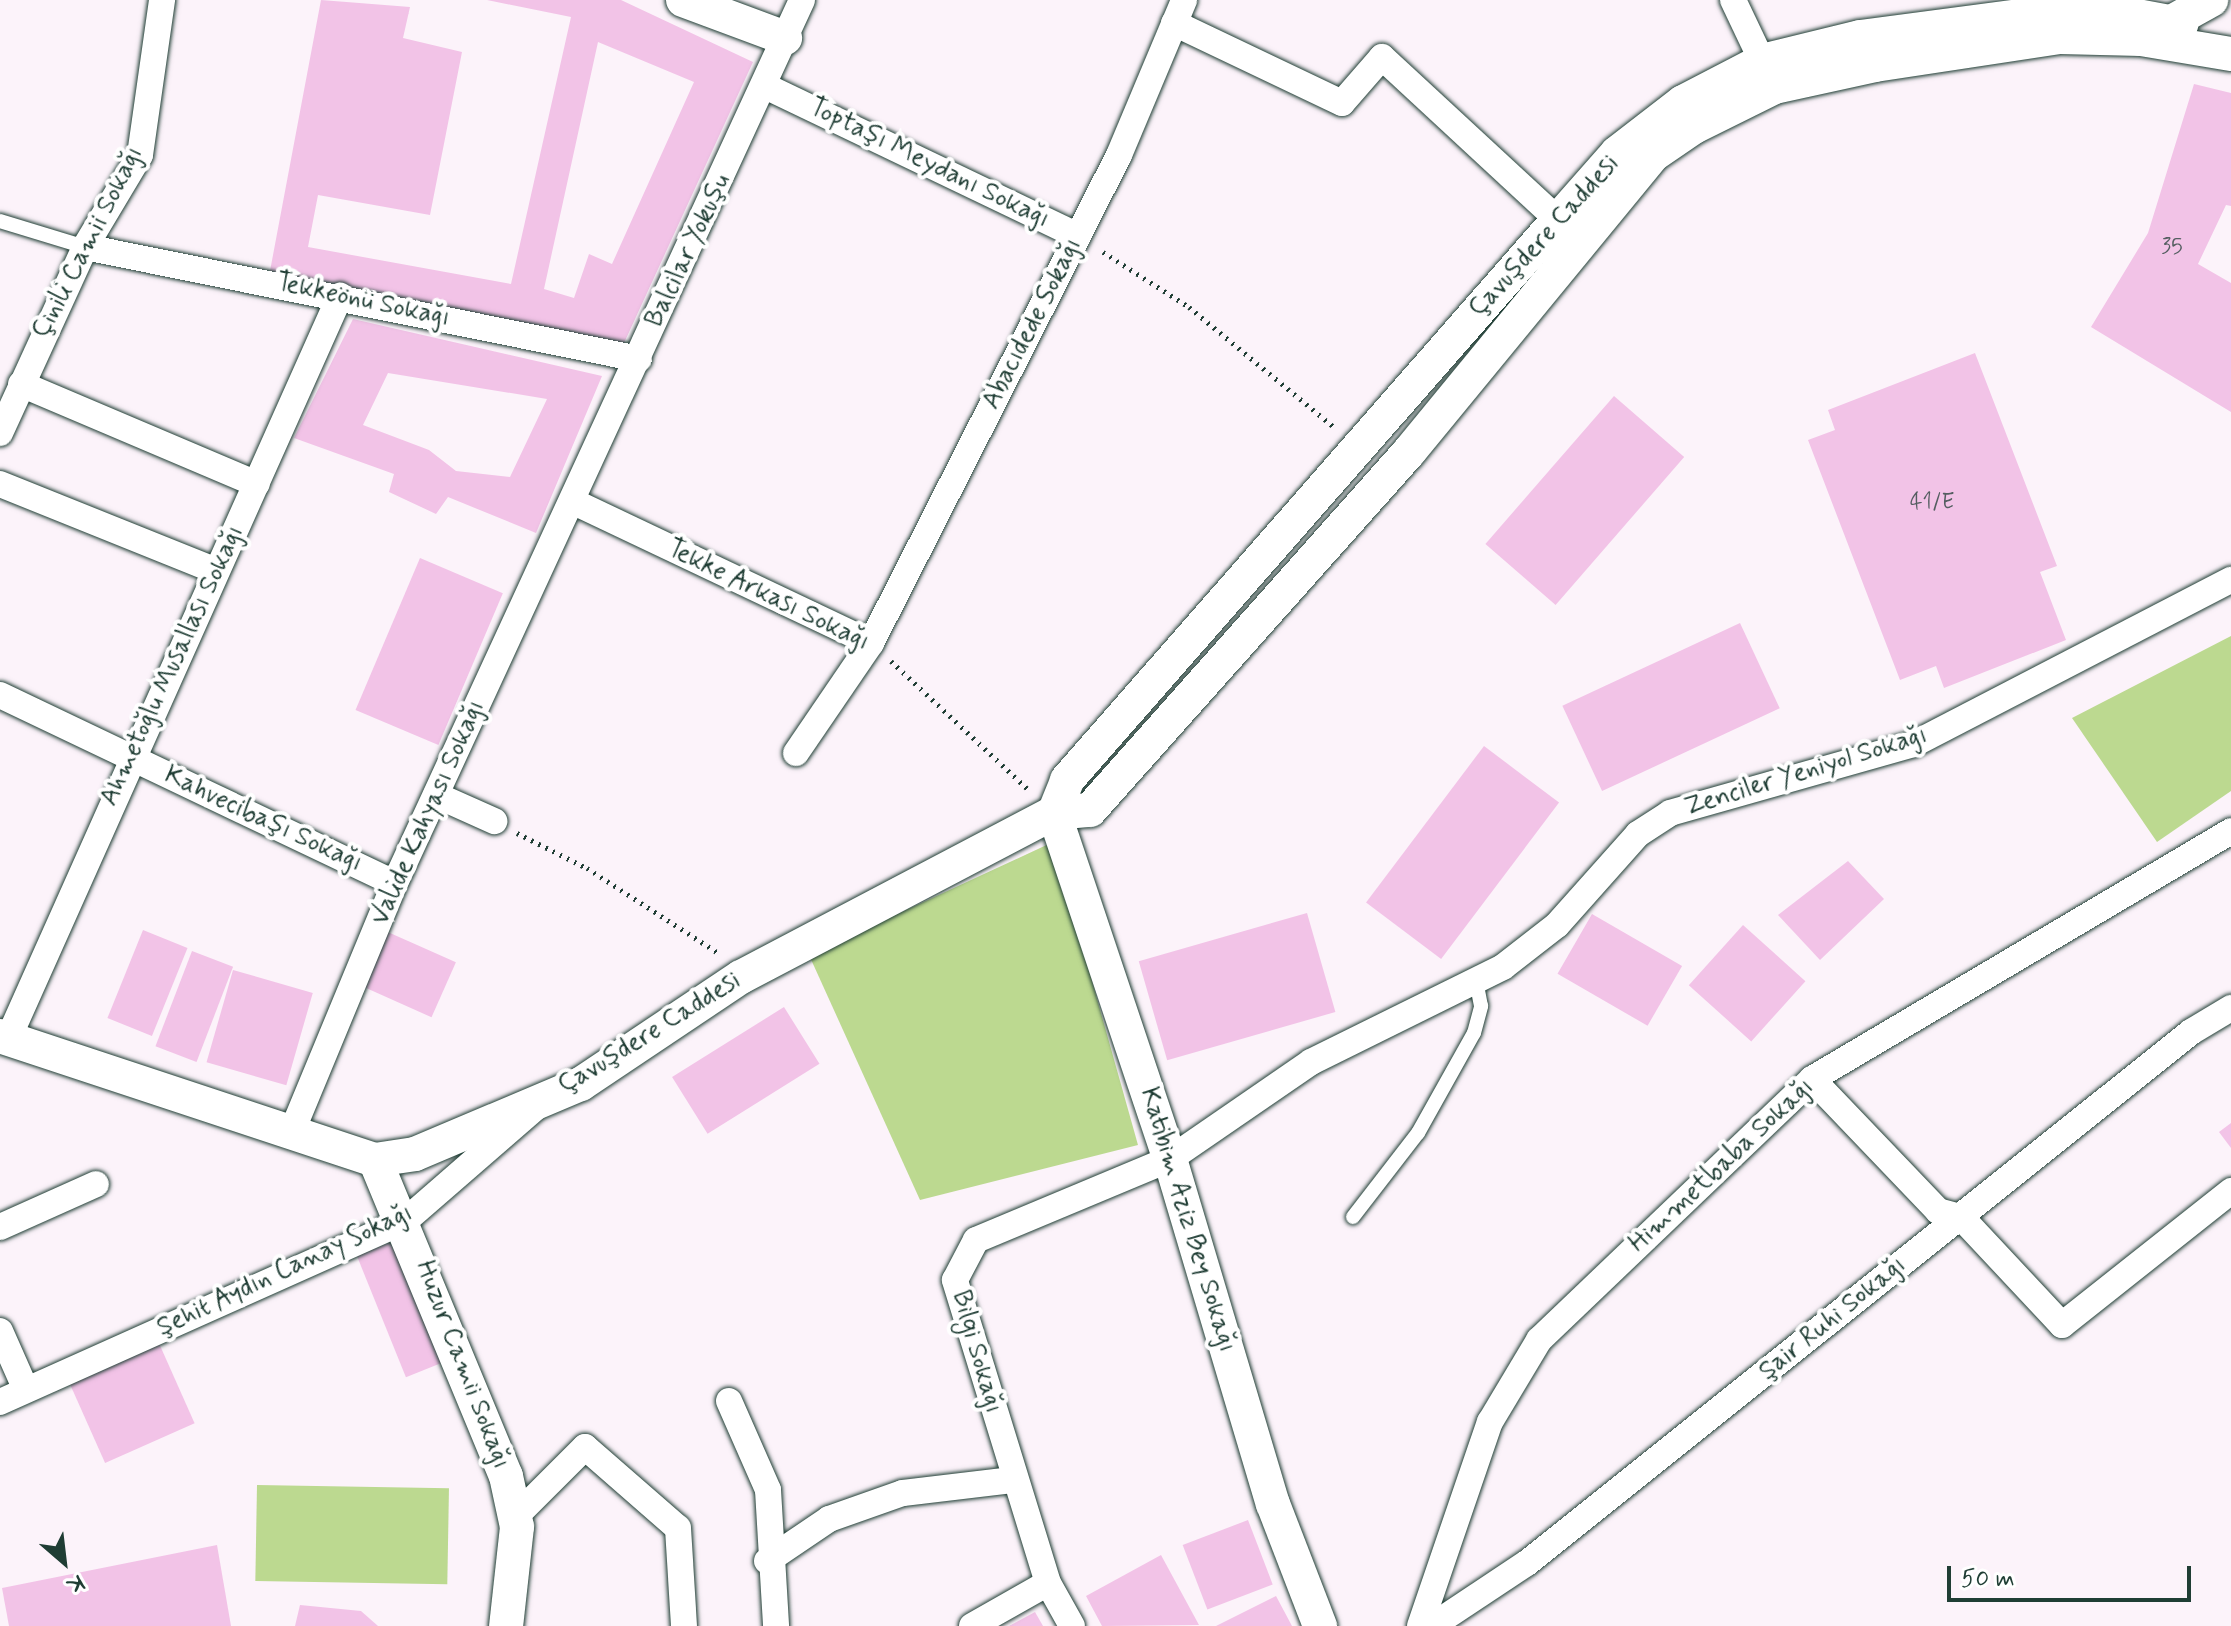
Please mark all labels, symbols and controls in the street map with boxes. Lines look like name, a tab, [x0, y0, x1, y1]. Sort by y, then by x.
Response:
street label: Toptaşı Meydanı Sokağı	[804, 92, 1054, 236]
street label: Çinili Camii Sokağı	[27, 142, 151, 344]
street label: Çavuşdere Caddesi	[1463, 148, 1627, 326]
street label: Balcilar Yokuşu	[639, 167, 739, 335]
street label: Abacıdede Sokağı	[976, 233, 1090, 415]
house number: 35	[2161, 235, 2183, 261]
street label: Tekkeönü Sokağı	[273, 267, 453, 335]
house number: 41/E	[1910, 490, 1954, 516]
street label: Ahmetoğlu Musallası Sokağı	[94, 520, 252, 812]
street label: Tekke Arkası Sokağı	[662, 534, 874, 658]
street label: Valide Kahyası Sokağı	[365, 696, 493, 930]
street label: Zenciler Yeniyol Sokağı	[1679, 720, 1933, 824]
street label: Kahvecibaşı Sokağı	[159, 760, 367, 880]
street label: Çavuşdere Caddesi	[552, 965, 748, 1103]
street label: Himmetbaba Sokağı	[1624, 1073, 1820, 1259]
street label: Katibim Aziz Bey Sokağı	[1132, 1084, 1242, 1356]
street label: Şehit Aydın Canay Sokağı	[151, 1198, 419, 1344]
street label: Şair Ruhi Sokağı	[1754, 1251, 1912, 1387]
street label: Huzur Camii Sokağı	[408, 1257, 516, 1473]
street label: Bilgi Sokağı	[944, 1287, 1008, 1417]
north arrow	[24, 1522, 104, 1602]
scale bar	[1951, 1550, 2195, 1600]
text: 50 m	[1961, 1564, 2015, 1595]
text: K	[62, 1567, 89, 1599]

